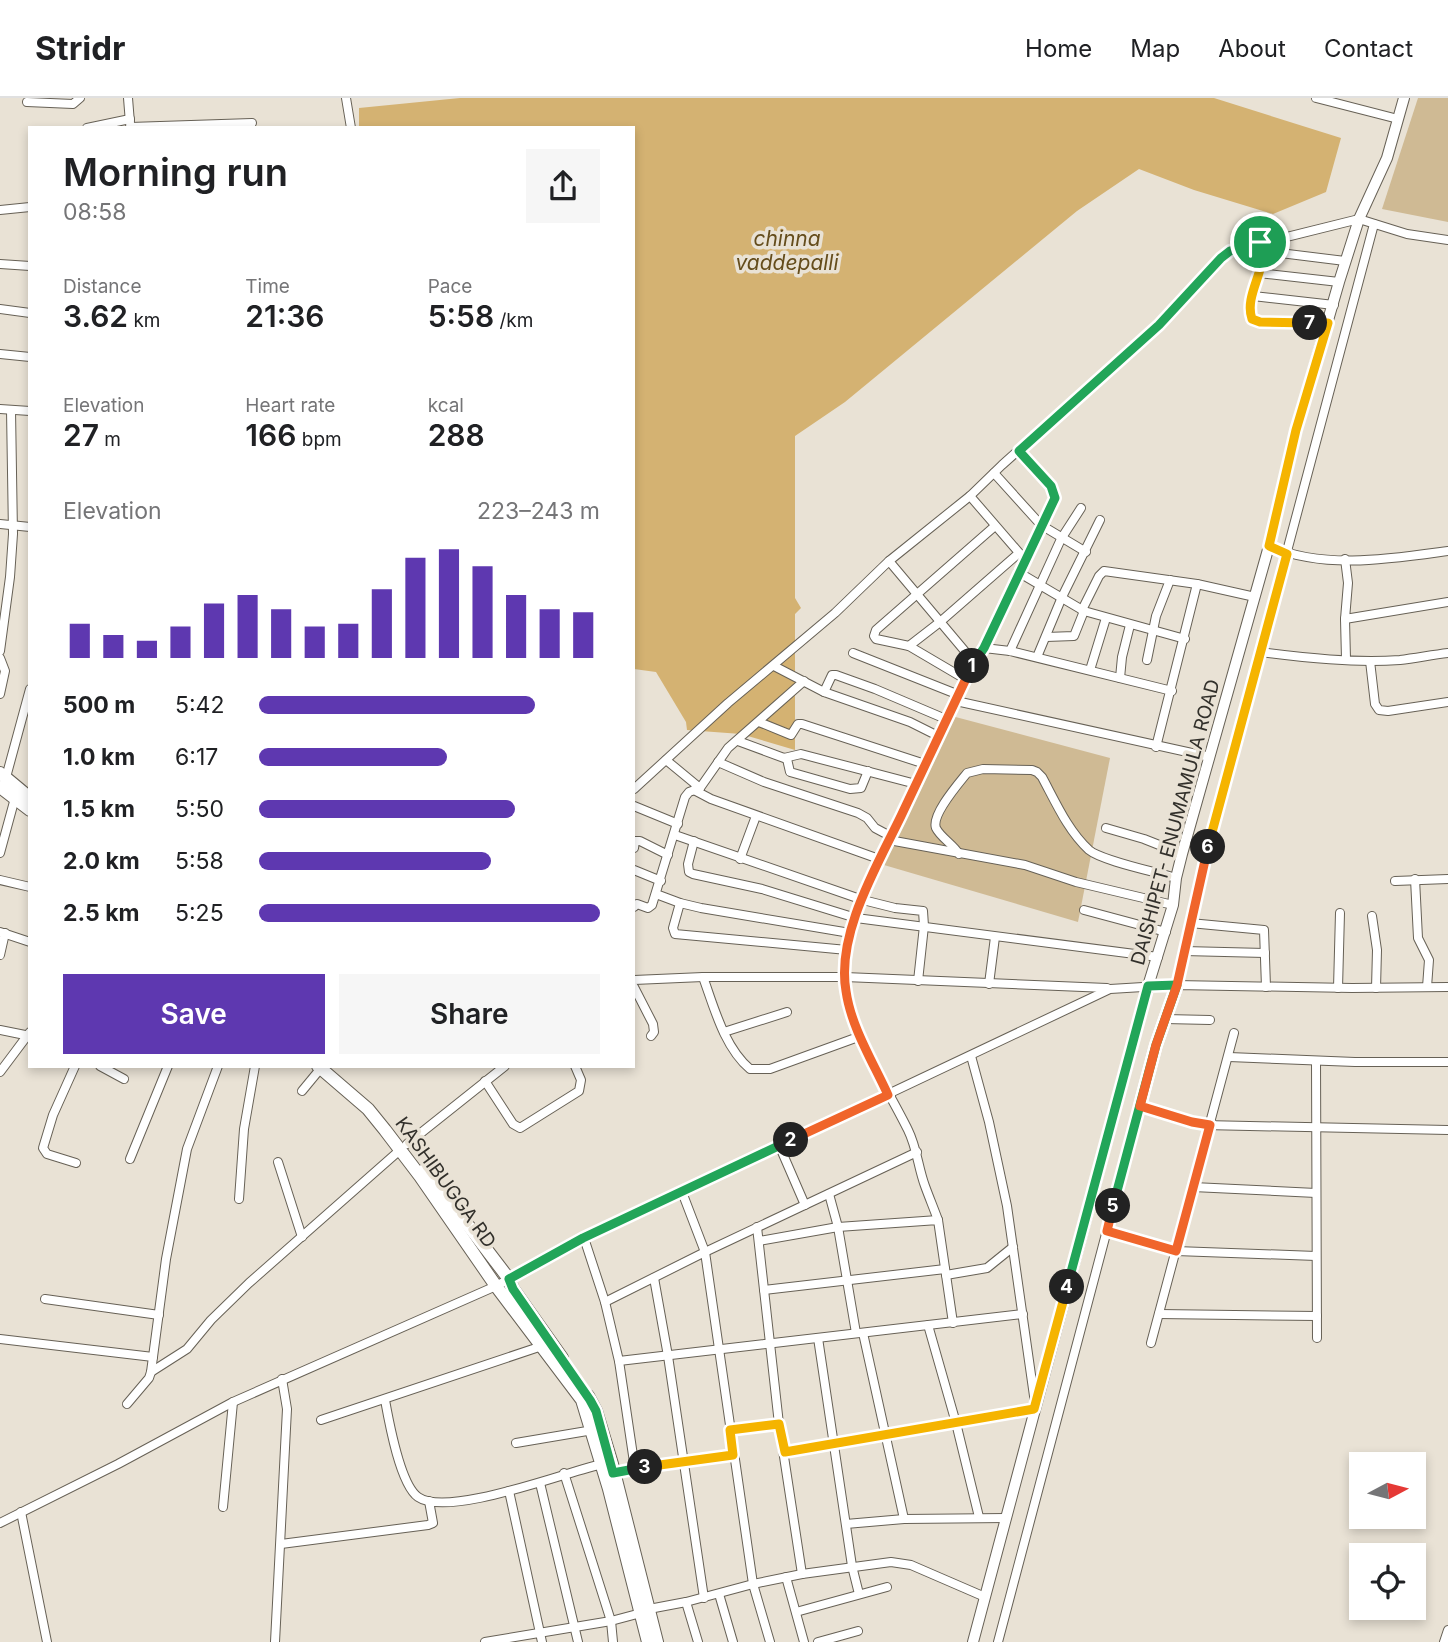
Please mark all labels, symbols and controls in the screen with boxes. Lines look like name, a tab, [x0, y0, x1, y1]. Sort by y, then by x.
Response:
text: Stridr	[35, 28, 126, 68]
text: Home	[1025, 34, 1092, 63]
text: Map	[1130, 34, 1180, 63]
text: About	[1218, 34, 1286, 63]
text: Contact	[1324, 34, 1413, 63]
text: Morning run	[63, 149, 288, 195]
button: share	[526, 149, 600, 223]
text: 08:58	[63, 198, 127, 226]
pin	[1230, 212, 1290, 272]
icon: arrive	[1241, 223, 1279, 261]
water label: chinna vaddepalli	[735, 226, 839, 275]
text: Distance	[63, 275, 141, 298]
text: Time	[245, 275, 290, 298]
text: Pace	[428, 275, 472, 298]
text: 3.62	[63, 298, 128, 334]
text: 21:36	[245, 298, 325, 334]
text: 5:58	[428, 298, 494, 334]
pin: 7	[1292, 306, 1328, 341]
text: km	[128, 309, 160, 332]
text: /km	[494, 309, 533, 332]
text: 7	[1304, 311, 1315, 334]
text: Elevation	[63, 394, 144, 417]
text: Heart rate	[245, 394, 335, 417]
text: kcal	[428, 394, 464, 417]
text: 27	[63, 417, 99, 453]
text: 166	[245, 417, 296, 453]
text: 288	[428, 417, 485, 453]
text: m	[99, 428, 121, 451]
text: bpm	[296, 428, 342, 451]
text: Elevation	[63, 497, 162, 525]
text: 223–243 m	[477, 497, 600, 525]
pin: 1	[954, 648, 990, 684]
text: 1	[967, 654, 976, 677]
street label: DAISHIPET- ENUMAMULA ROAD	[1126, 677, 1225, 967]
text: 500 m	[63, 691, 135, 719]
text: 5:42	[175, 691, 225, 719]
text: 1.0 km	[63, 743, 135, 771]
text: 6:17	[175, 743, 218, 771]
text: 1.5 km	[63, 795, 135, 823]
text: 5:50	[175, 795, 224, 823]
pin: 6	[1190, 830, 1226, 864]
text: 6	[1201, 835, 1214, 858]
text: 2.0 km	[63, 847, 140, 875]
text: 5:58	[175, 847, 224, 875]
text: 2.5 km	[63, 899, 140, 927]
text: 5:25	[175, 899, 224, 927]
button: Save	[63, 974, 325, 1054]
button: Share	[339, 974, 600, 1054]
street label: KASHIBUGGA RD	[390, 1112, 501, 1252]
pin: 2	[774, 1122, 808, 1158]
text: 2	[785, 1128, 796, 1151]
pin: 5	[1096, 1188, 1130, 1224]
text: 5	[1106, 1194, 1119, 1217]
pin: 4	[1050, 1270, 1084, 1304]
text: 4	[1060, 1275, 1073, 1298]
pin: 3	[628, 1450, 662, 1484]
north arrow	[1349, 1452, 1426, 1530]
map controls	[1349, 1452, 1426, 1620]
text: 3	[638, 1455, 651, 1478]
button: locate	[1349, 1543, 1426, 1620]

